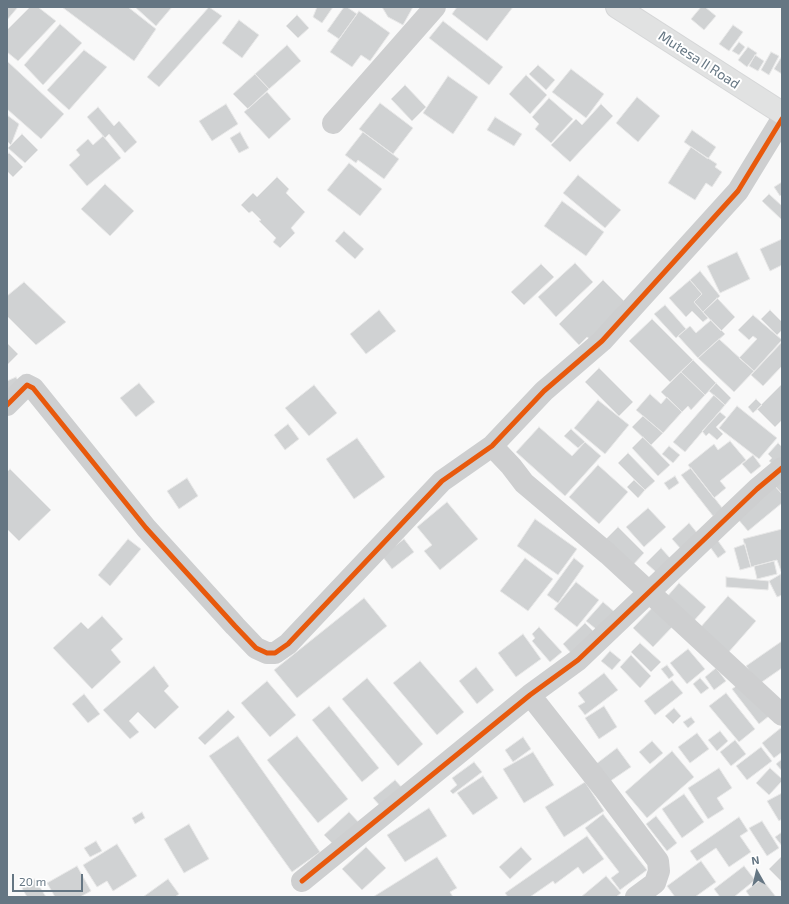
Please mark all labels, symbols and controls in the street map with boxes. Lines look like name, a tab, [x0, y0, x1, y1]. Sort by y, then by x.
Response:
street label: Mutesa II Road	[655, 27, 743, 93]
north arrow	[737, 852, 777, 892]
text: N	[750, 853, 760, 867]
scale bar	[14, 866, 85, 892]
text: 20 m	[19, 874, 46, 888]

